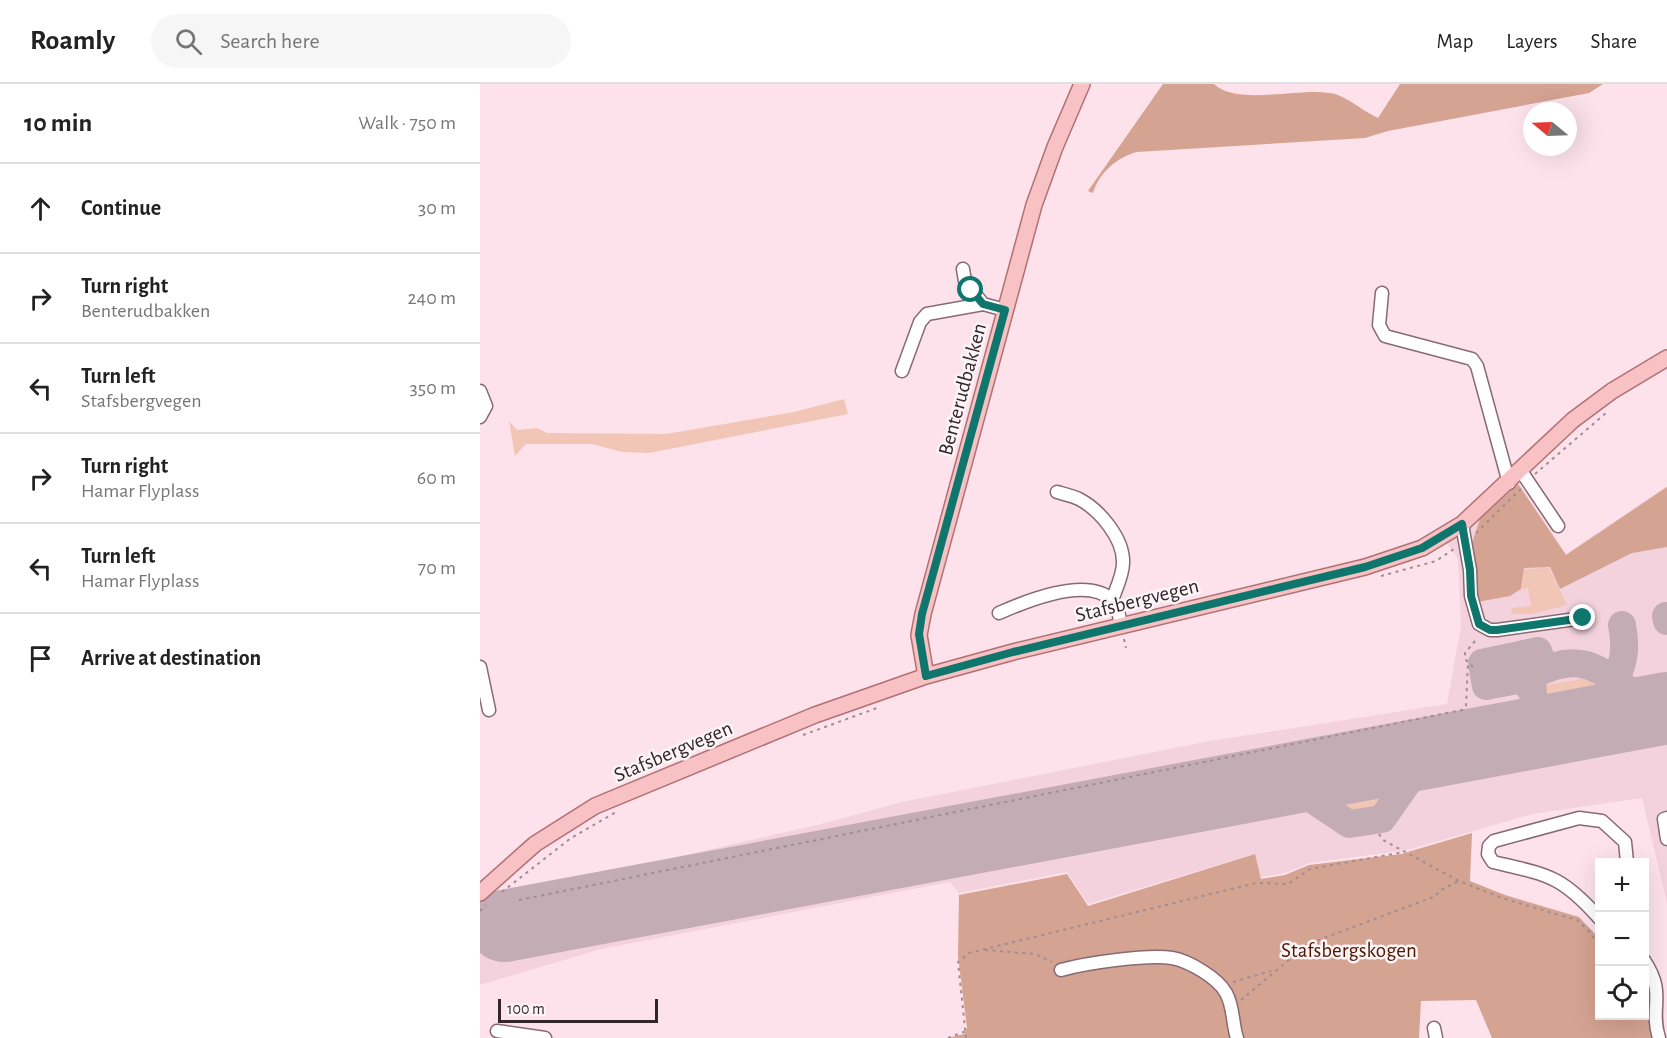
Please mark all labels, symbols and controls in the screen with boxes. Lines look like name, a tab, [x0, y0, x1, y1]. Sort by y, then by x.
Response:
search box	[151, 14, 571, 68]
icon: search	[172, 25, 205, 58]
text: Roamly	[30, 27, 115, 55]
text: Search here	[220, 30, 320, 52]
text: Map	[1437, 31, 1473, 52]
text: Layers	[1506, 31, 1557, 52]
text: Share	[1590, 31, 1637, 52]
north arrow	[1523, 102, 1577, 156]
text: 10 min	[24, 110, 92, 136]
text: Walk · 750 m	[358, 113, 456, 133]
icon: ahead	[24, 192, 57, 225]
text: Continue	[81, 197, 161, 219]
text: 30 m	[418, 198, 456, 218]
text: Turn right	[81, 275, 168, 297]
route start	[957, 276, 983, 302]
icon: right	[24, 282, 57, 315]
text: 240 m	[407, 288, 456, 308]
text: Benterudbakken	[81, 301, 210, 321]
street label: Benterudbakken	[935, 321, 990, 457]
text: Turn left	[81, 365, 155, 387]
icon: left	[24, 372, 57, 405]
text: 350 m	[410, 378, 456, 398]
text: Stafsbergvegen	[81, 391, 202, 411]
text: Turn right	[81, 455, 168, 477]
icon: right	[24, 462, 57, 495]
text: 60 m	[417, 468, 456, 488]
text: Hamar Flyplass	[81, 481, 199, 501]
text: Turn left	[81, 545, 155, 567]
icon: left	[24, 552, 57, 585]
text: 70 m	[418, 558, 456, 578]
text: Hamar Flyplass	[81, 571, 199, 591]
street label: Stafsbergvegen	[1073, 575, 1201, 626]
route end	[1569, 604, 1595, 630]
icon: arrive	[24, 642, 57, 675]
text: Arrive at destination	[81, 647, 261, 669]
street label: Stafsbergvegen	[611, 717, 736, 786]
map controls	[1595, 858, 1649, 1020]
button: +	[1595, 858, 1649, 912]
button: −	[1595, 912, 1649, 966]
park label: Stafsbergskogen	[1281, 940, 1417, 961]
button: locate	[1595, 966, 1649, 1020]
scale bar	[498, 996, 658, 1024]
text: 100 m	[507, 1001, 545, 1017]

